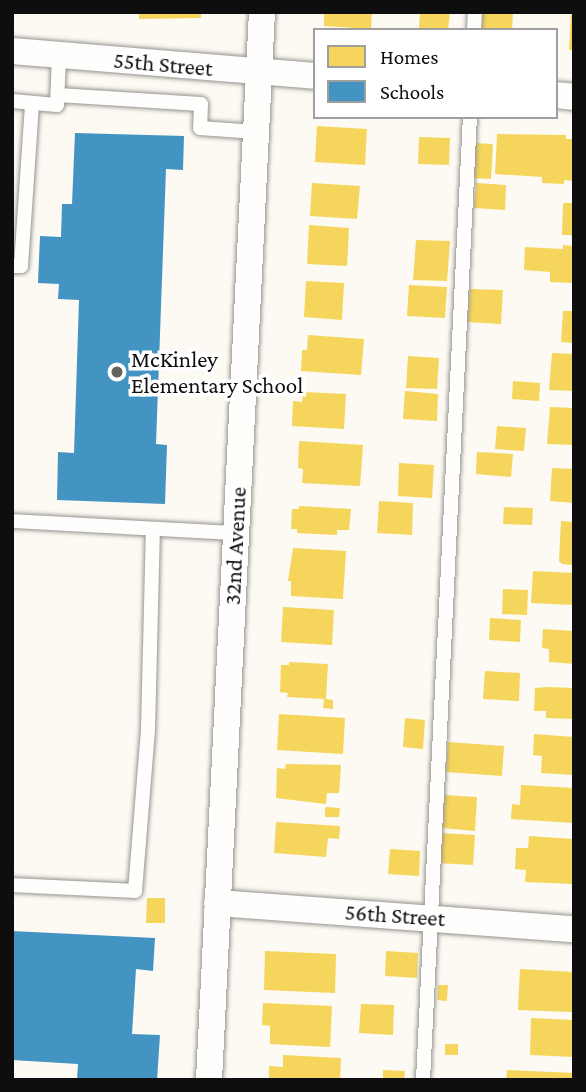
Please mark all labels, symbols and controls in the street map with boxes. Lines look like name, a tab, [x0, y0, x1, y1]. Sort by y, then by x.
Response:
legend	[313, 28, 558, 119]
text: Homes	[380, 45, 439, 69]
street label: 55th Street	[112, 46, 214, 82]
text: Schools	[380, 80, 444, 104]
place label: McKinley Elementary School	[131, 345, 303, 399]
marker: McKinley Elementary School	[109, 364, 125, 380]
street label: 32nd Avenue	[218, 486, 252, 606]
street label: 56th Street	[344, 898, 446, 932]

